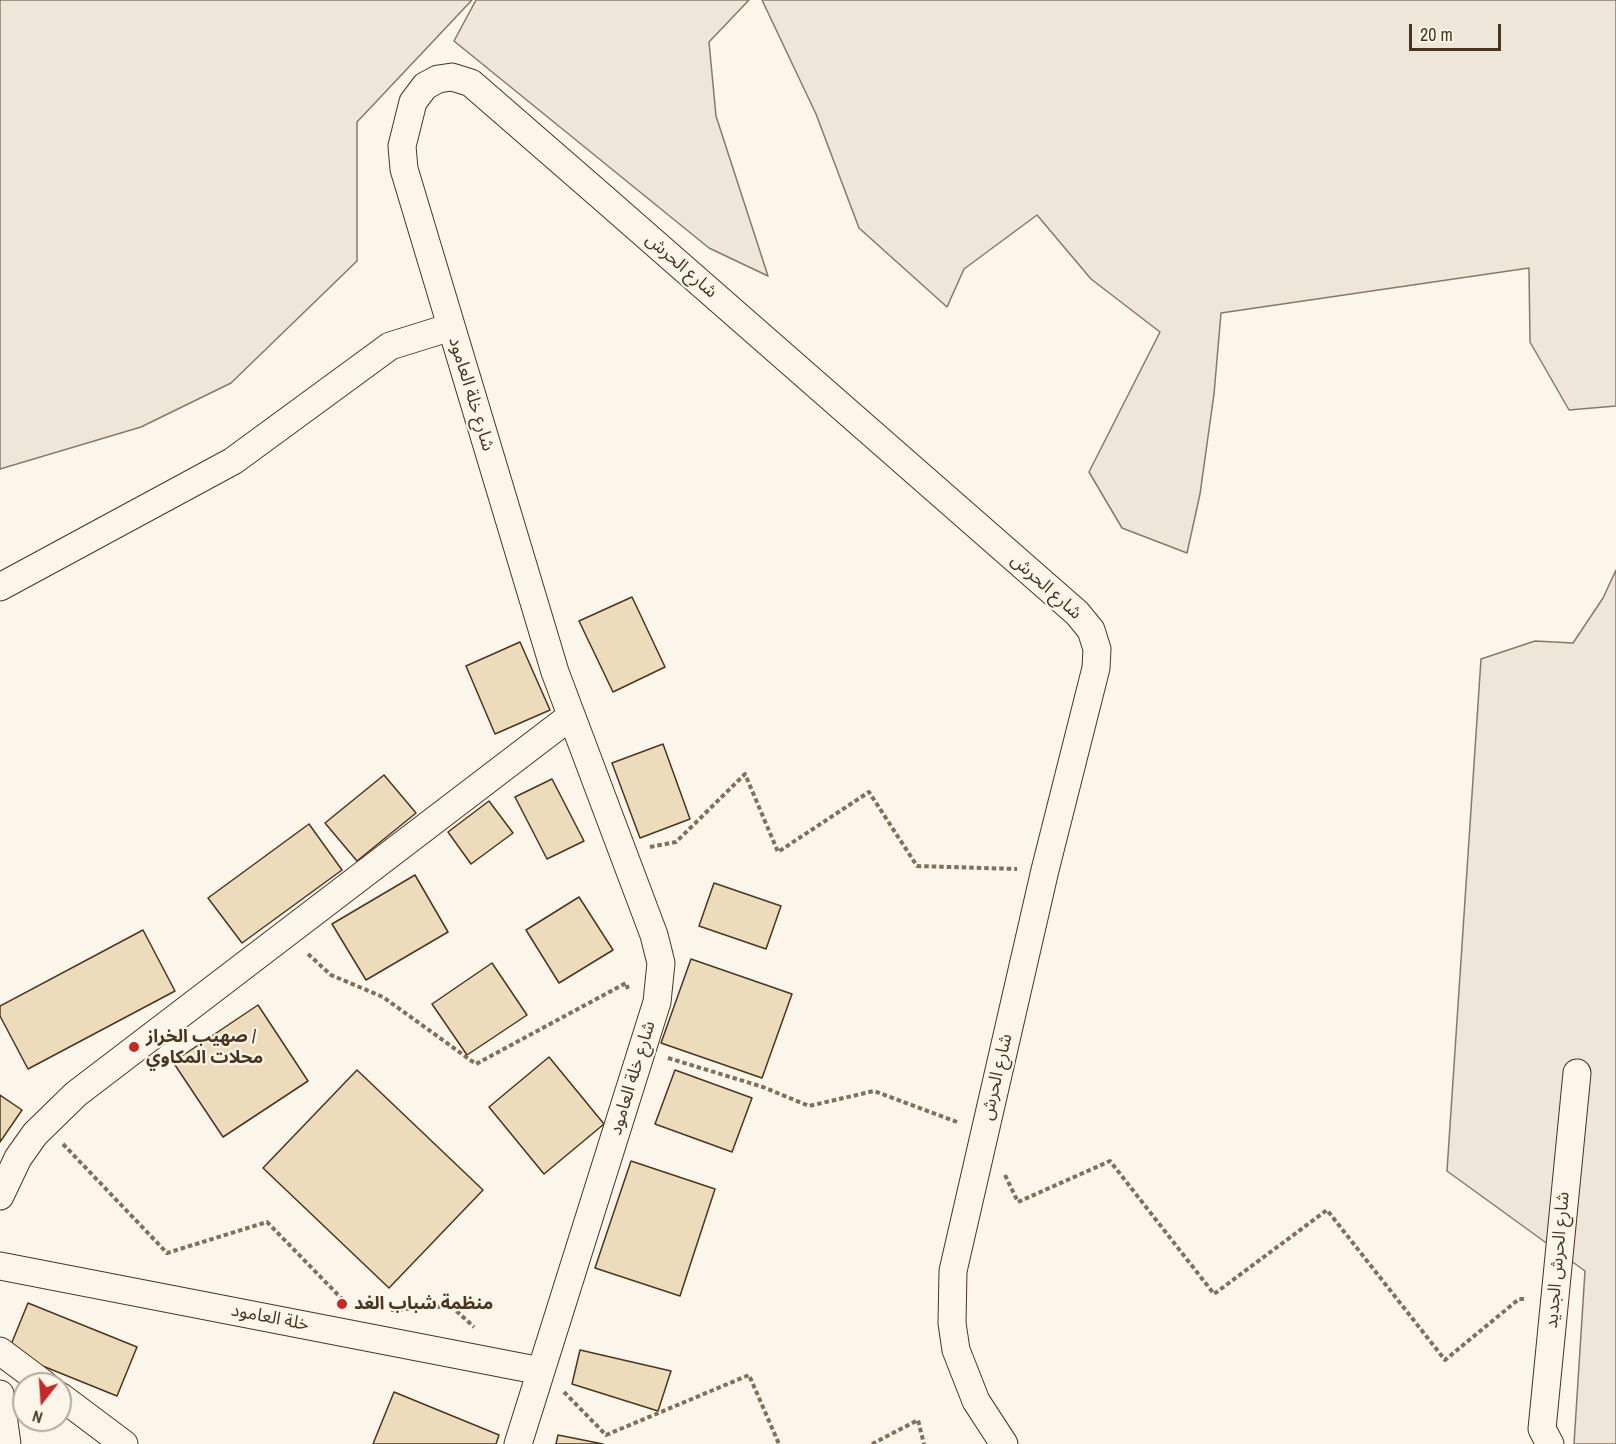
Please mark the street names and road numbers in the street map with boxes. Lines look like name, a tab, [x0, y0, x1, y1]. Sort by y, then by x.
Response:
street label: شارع الحرش	[641, 229, 721, 303]
street label: شارع خلة العامود	[443, 334, 499, 454]
street label: شارع الحرش	[1006, 550, 1086, 624]
street label: شارع خلة العامود	[605, 1018, 661, 1138]
street label: شارع الحرش	[977, 1032, 1017, 1122]
street label: شارع الحرش الجديد	[1541, 1191, 1575, 1329]
street label: خلة العامود	[229, 1300, 311, 1336]

